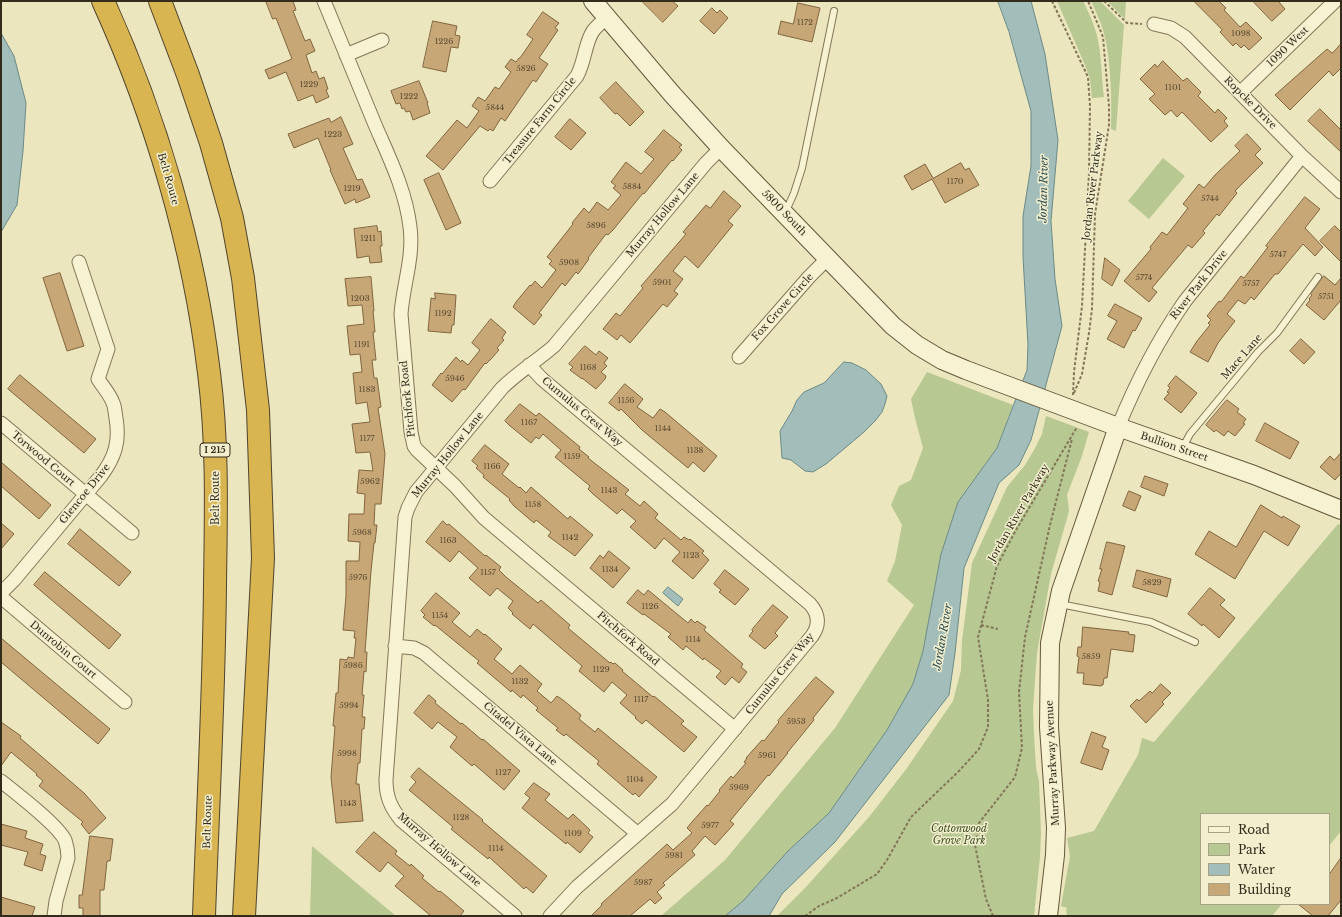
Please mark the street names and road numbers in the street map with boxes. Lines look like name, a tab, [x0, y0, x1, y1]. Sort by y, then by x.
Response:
street label: 1090 West	[1265, 24, 1311, 70]
street label: Ropcke Drive	[1221, 74, 1279, 132]
street label: Treasure Farm Circle	[501, 75, 579, 167]
street label: Jordan River Parkway	[1080, 130, 1106, 242]
street label: Belt Route	[155, 151, 181, 207]
street label: Murray Hollow Lane	[624, 170, 702, 260]
street label: 5800 South	[759, 188, 809, 238]
street label: River Park Drive	[1168, 248, 1230, 322]
street label: Fox Grove Circle	[750, 271, 816, 343]
street label: Mace Lane	[1219, 332, 1265, 382]
street label: Pitchfork Road	[398, 360, 418, 438]
street label: Cumulus Crest Way	[539, 375, 625, 449]
street label: Murray Hollow Lane	[410, 410, 486, 500]
street label: Torwood Court	[9, 429, 77, 489]
street label: Bullion Street	[1139, 430, 1209, 464]
road number: I 215	[200, 443, 230, 457]
street label: Glencoe Drive	[57, 462, 113, 526]
street label: Jordan River Parkway	[986, 462, 1052, 564]
street label: Belt Route	[210, 471, 222, 525]
street label: Pitchfork Road	[595, 610, 661, 668]
street label: Dunrobin Court	[27, 619, 99, 681]
street label: Cumulus Crest Way	[743, 631, 817, 717]
street label: Citadel Vista Lane	[481, 700, 559, 768]
street label: Murray Parkway Avenue	[1044, 700, 1062, 826]
street label: Belt Route	[201, 795, 215, 849]
street label: Murray Hollow Lane	[395, 810, 483, 890]

